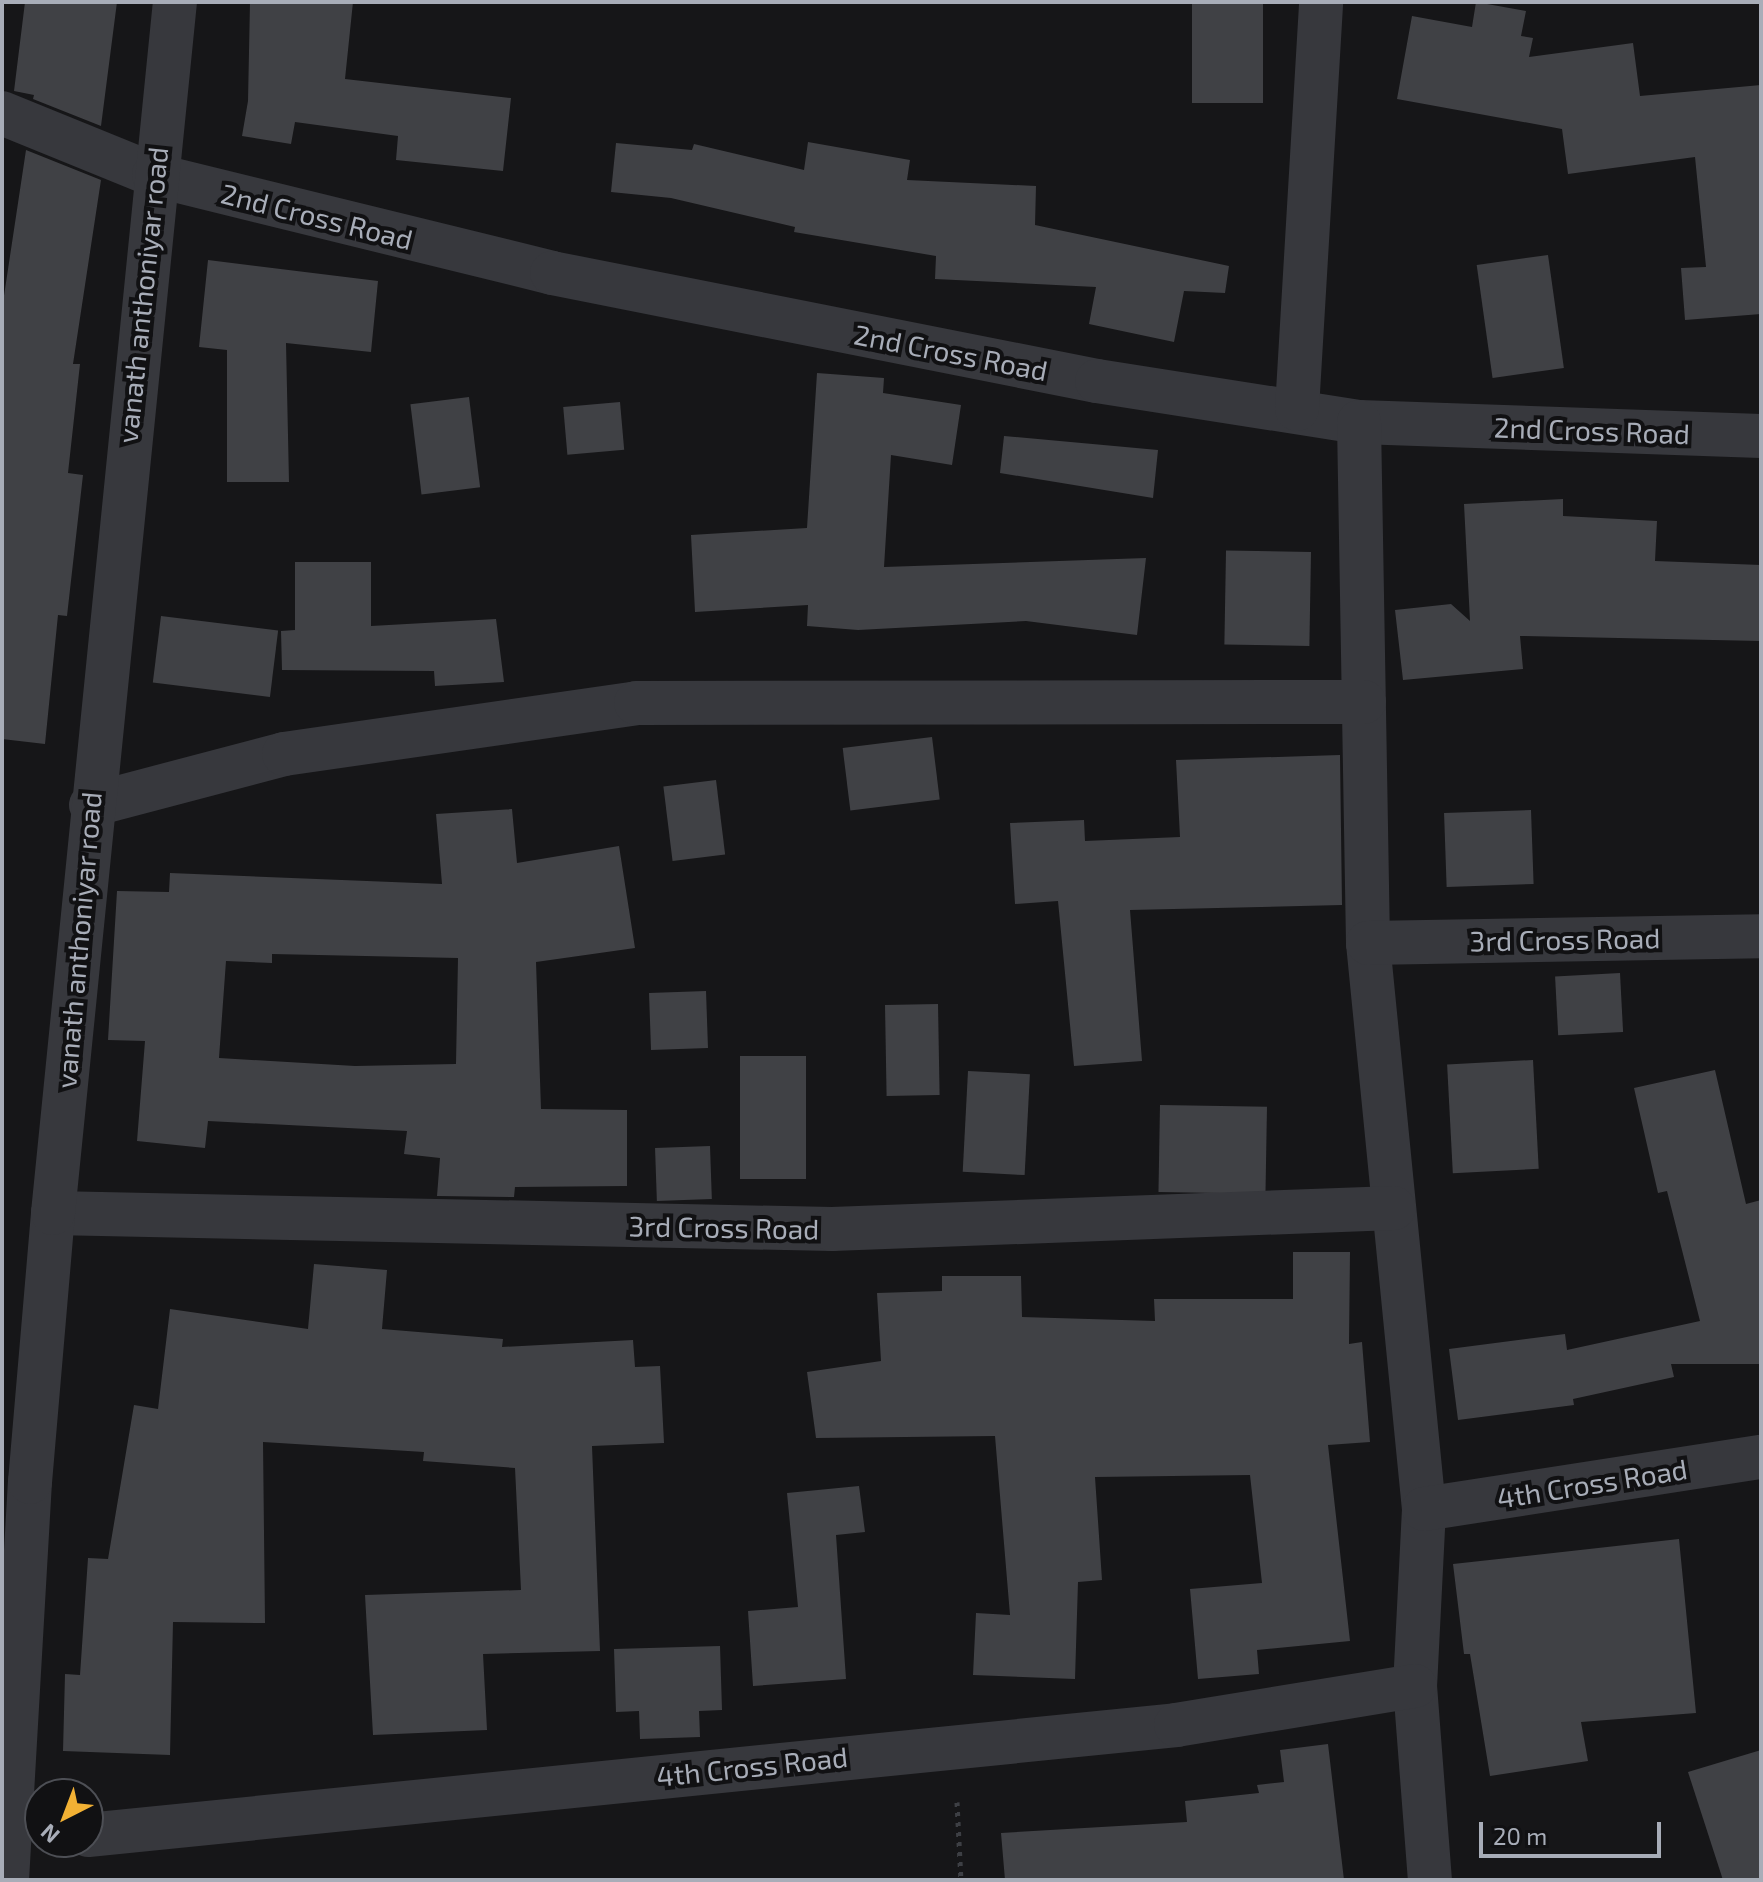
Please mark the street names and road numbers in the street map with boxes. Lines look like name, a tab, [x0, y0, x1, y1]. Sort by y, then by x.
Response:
street label: vanath anthoniyar road	[110, 145, 174, 445]
street label: 2nd Cross Road	[218, 176, 416, 256]
street label: 2nd Cross Road	[851, 317, 1051, 387]
street label: 2nd Cross Road	[1493, 410, 1691, 450]
street label: vanath anthoniyar road	[48, 790, 108, 1090]
street label: 3rd Cross Road	[1469, 921, 1661, 957]
street label: 3rd Cross Road	[628, 1209, 820, 1245]
street label: 4th Cross Road	[1494, 1451, 1690, 1515]
street label: 4th Cross Road	[655, 1739, 849, 1793]

